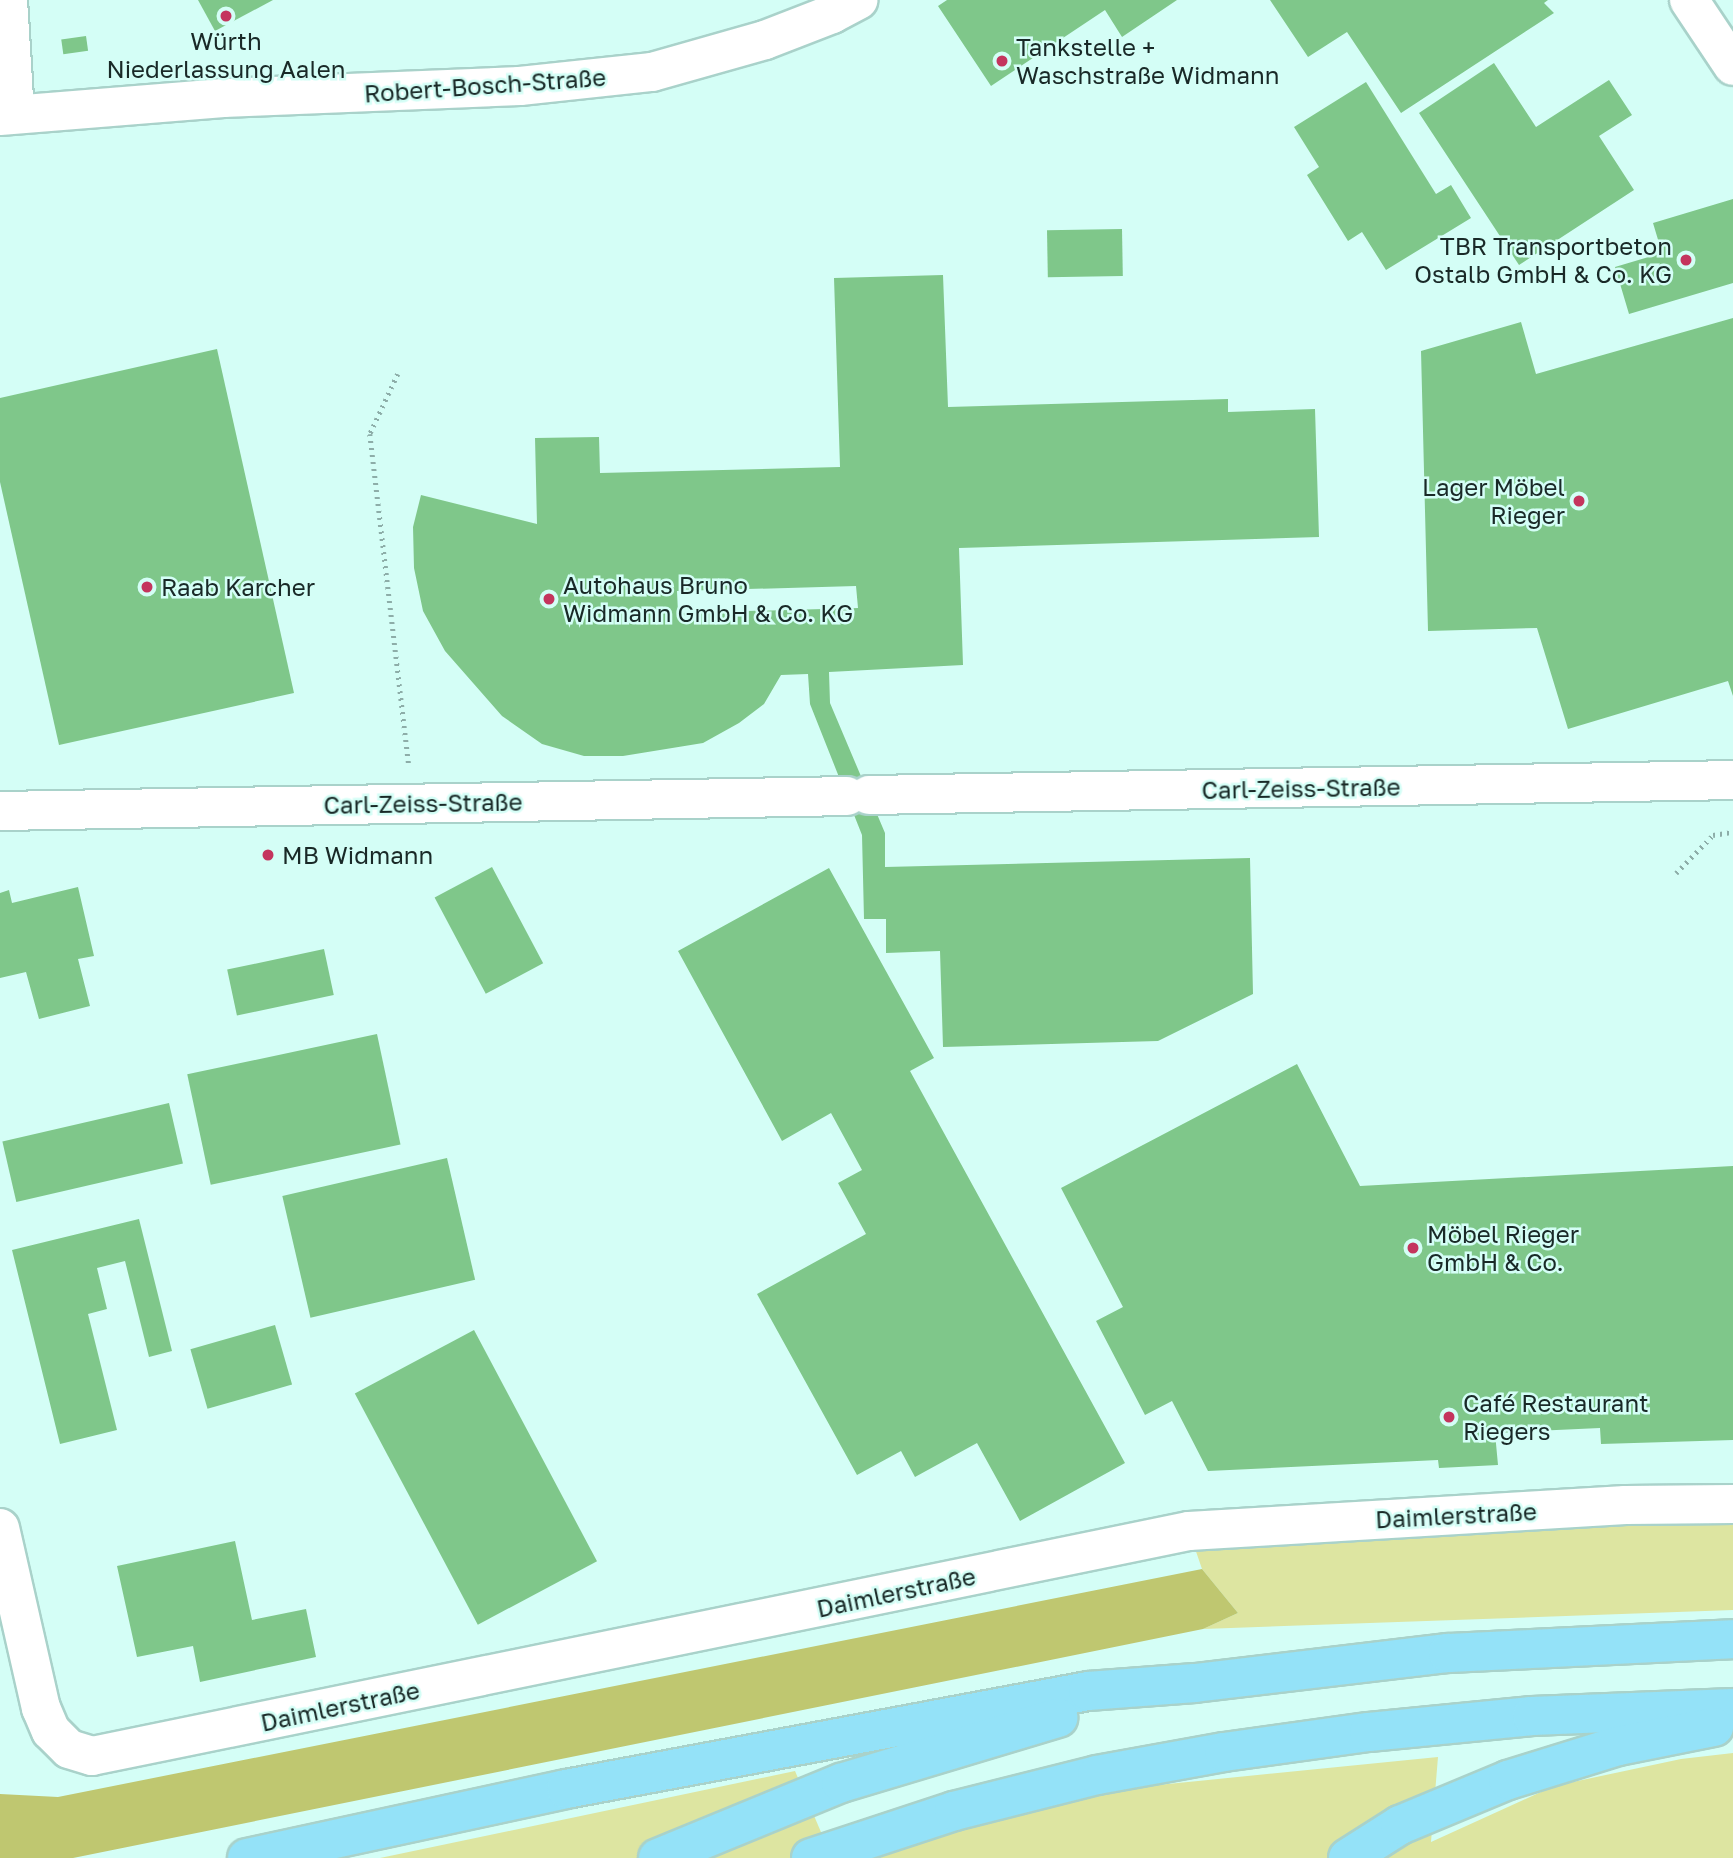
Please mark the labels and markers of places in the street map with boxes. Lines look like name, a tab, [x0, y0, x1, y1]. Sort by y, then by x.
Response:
marker: Würth Niederlassung Aalen	[218, 8, 234, 24]
place label: Würth Niederlassung Aalen	[106, 27, 346, 83]
place label: Tankstelle + Waschstraße Widmann	[1016, 33, 1280, 89]
marker: Tankstelle + Waschstraße Widmann	[994, 53, 1010, 69]
place label: TBR Transportbeton Ostalb GmbH & Co. KG	[1414, 232, 1672, 288]
marker: TBR Transportbeton Ostalb GmbH & Co. KG	[1678, 252, 1694, 268]
place label: Lager Möbel Rieger	[1422, 473, 1565, 529]
marker: Lager Möbel Rieger	[1571, 493, 1587, 509]
place label: Autohaus Bruno Widmann GmbH & Co. KG	[563, 571, 853, 627]
place label: Raab Karcher	[161, 573, 315, 601]
marker: Raab Karcher	[139, 579, 155, 595]
marker: Autohaus Bruno Widmann GmbH & Co. KG	[541, 591, 557, 607]
place label: MB Widmann	[282, 841, 433, 869]
marker: MB Widmann	[260, 847, 276, 863]
place label: Möbel Rieger GmbH & Co.	[1427, 1220, 1579, 1276]
marker: Möbel Rieger GmbH & Co.	[1405, 1240, 1421, 1256]
place label: Café Restaurant Riegers	[1463, 1389, 1649, 1445]
marker: Café Restaurant Riegers	[1441, 1409, 1457, 1425]

